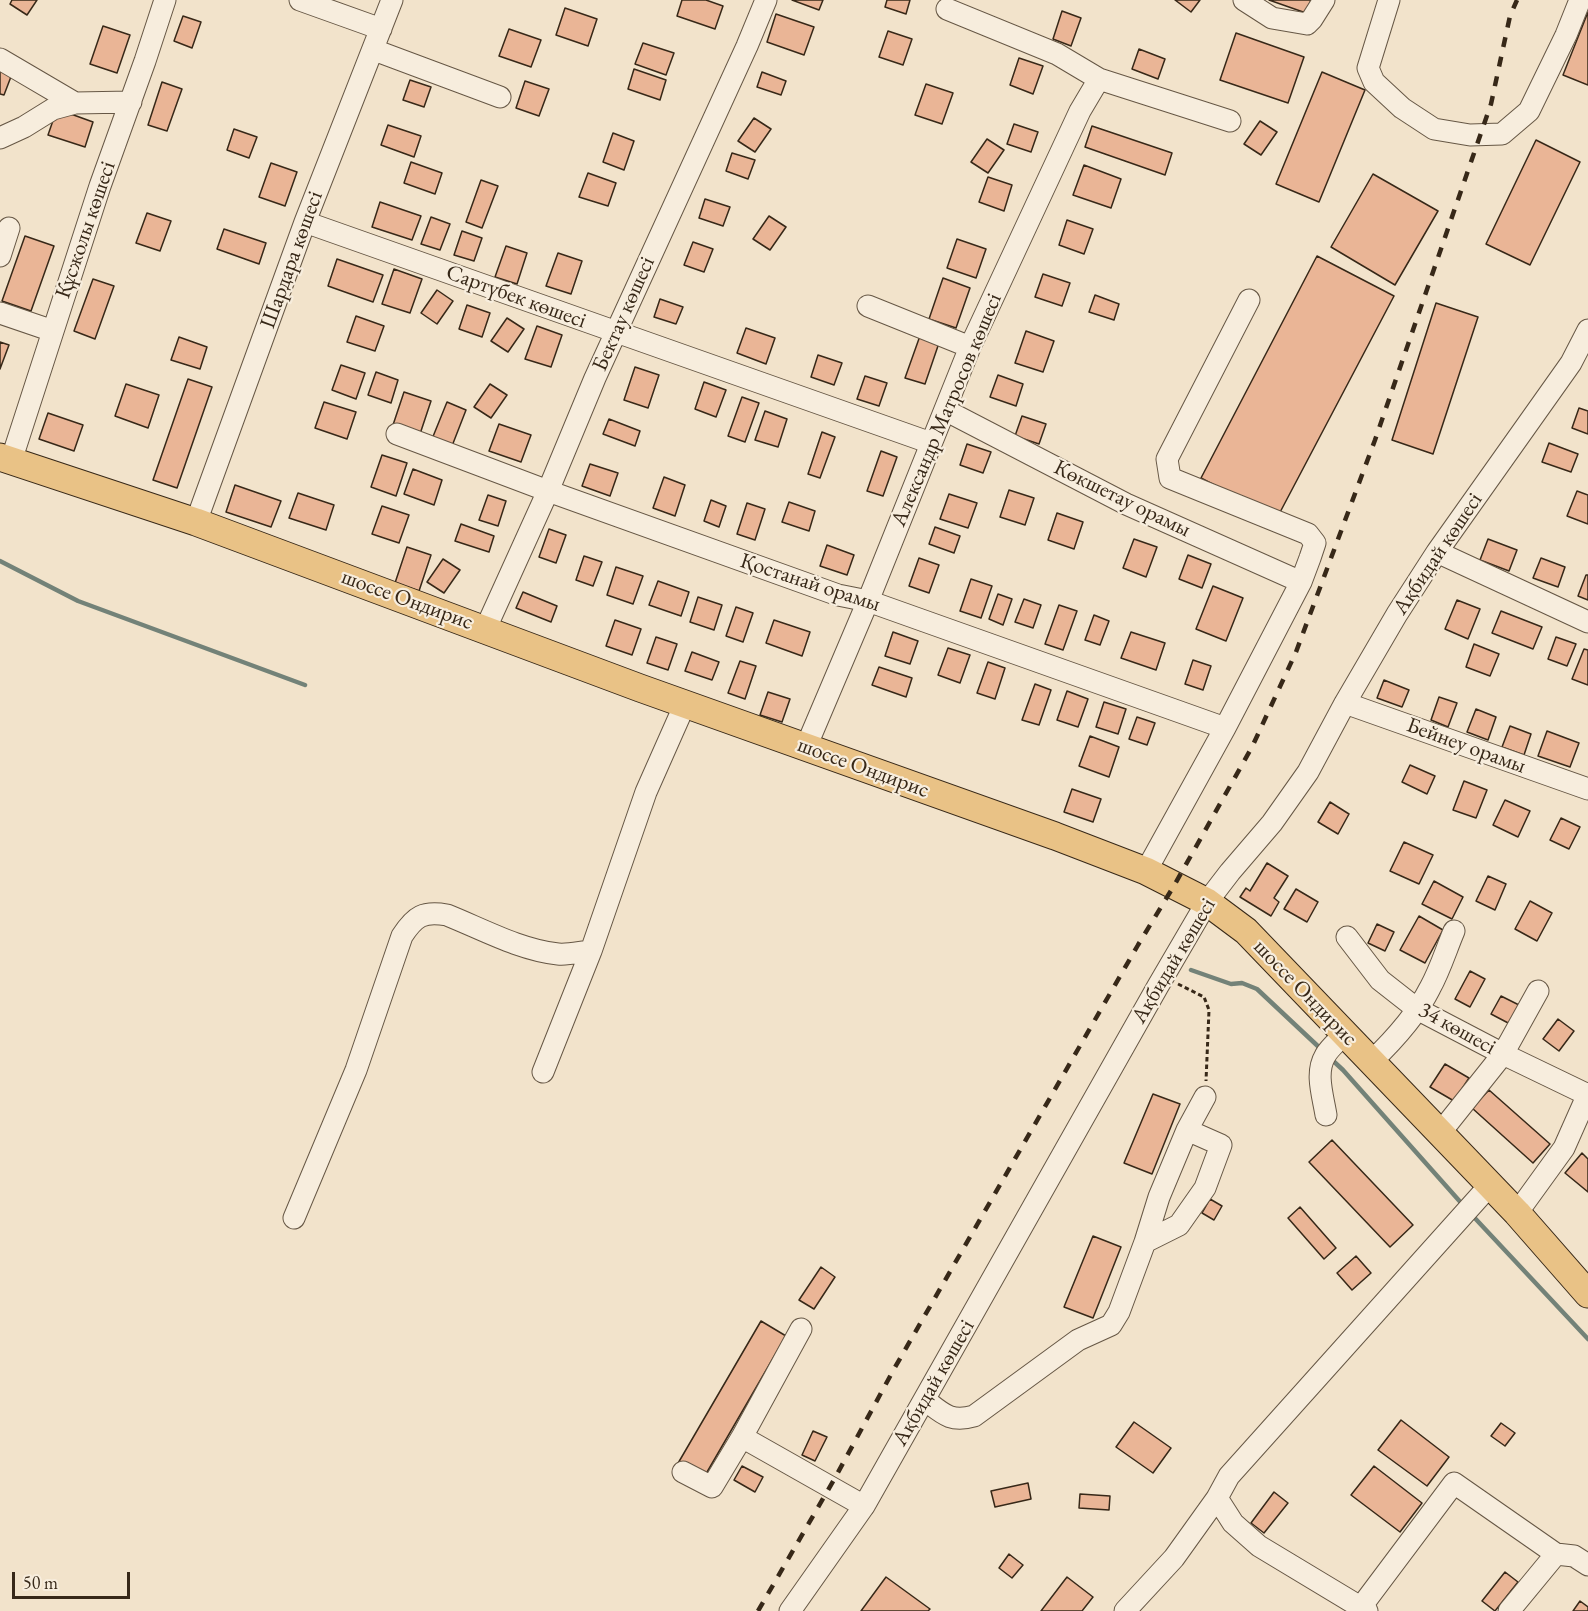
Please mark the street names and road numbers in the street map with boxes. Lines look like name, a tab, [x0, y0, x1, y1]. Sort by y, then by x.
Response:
street label: Құсжолы көшесі	[50, 158, 122, 302]
street label: Шардара көшесі	[255, 188, 329, 332]
street label: Бектау көшесі	[587, 253, 661, 375]
street label: Сартүбек көшесі	[442, 259, 590, 335]
street label: Александр Матросов көшесі	[886, 289, 1008, 531]
street label: Көкшетау орамы	[1049, 455, 1195, 543]
street label: Ақбидай көшесі	[1388, 488, 1488, 620]
street label: Қостанай орамы	[737, 548, 883, 618]
street label: шоссе Ондирис	[338, 564, 476, 636]
street label: Бейнеу орамы	[1403, 712, 1529, 780]
street label: шоссе Ондирис	[794, 732, 932, 804]
street label: Ақбидай көшесі	[1126, 894, 1222, 1028]
street label: шоссе Ондирис	[1248, 934, 1362, 1052]
street label: 34 көшесі	[1414, 997, 1500, 1061]
street label: Ақбидай көшесі	[887, 1315, 981, 1451]

